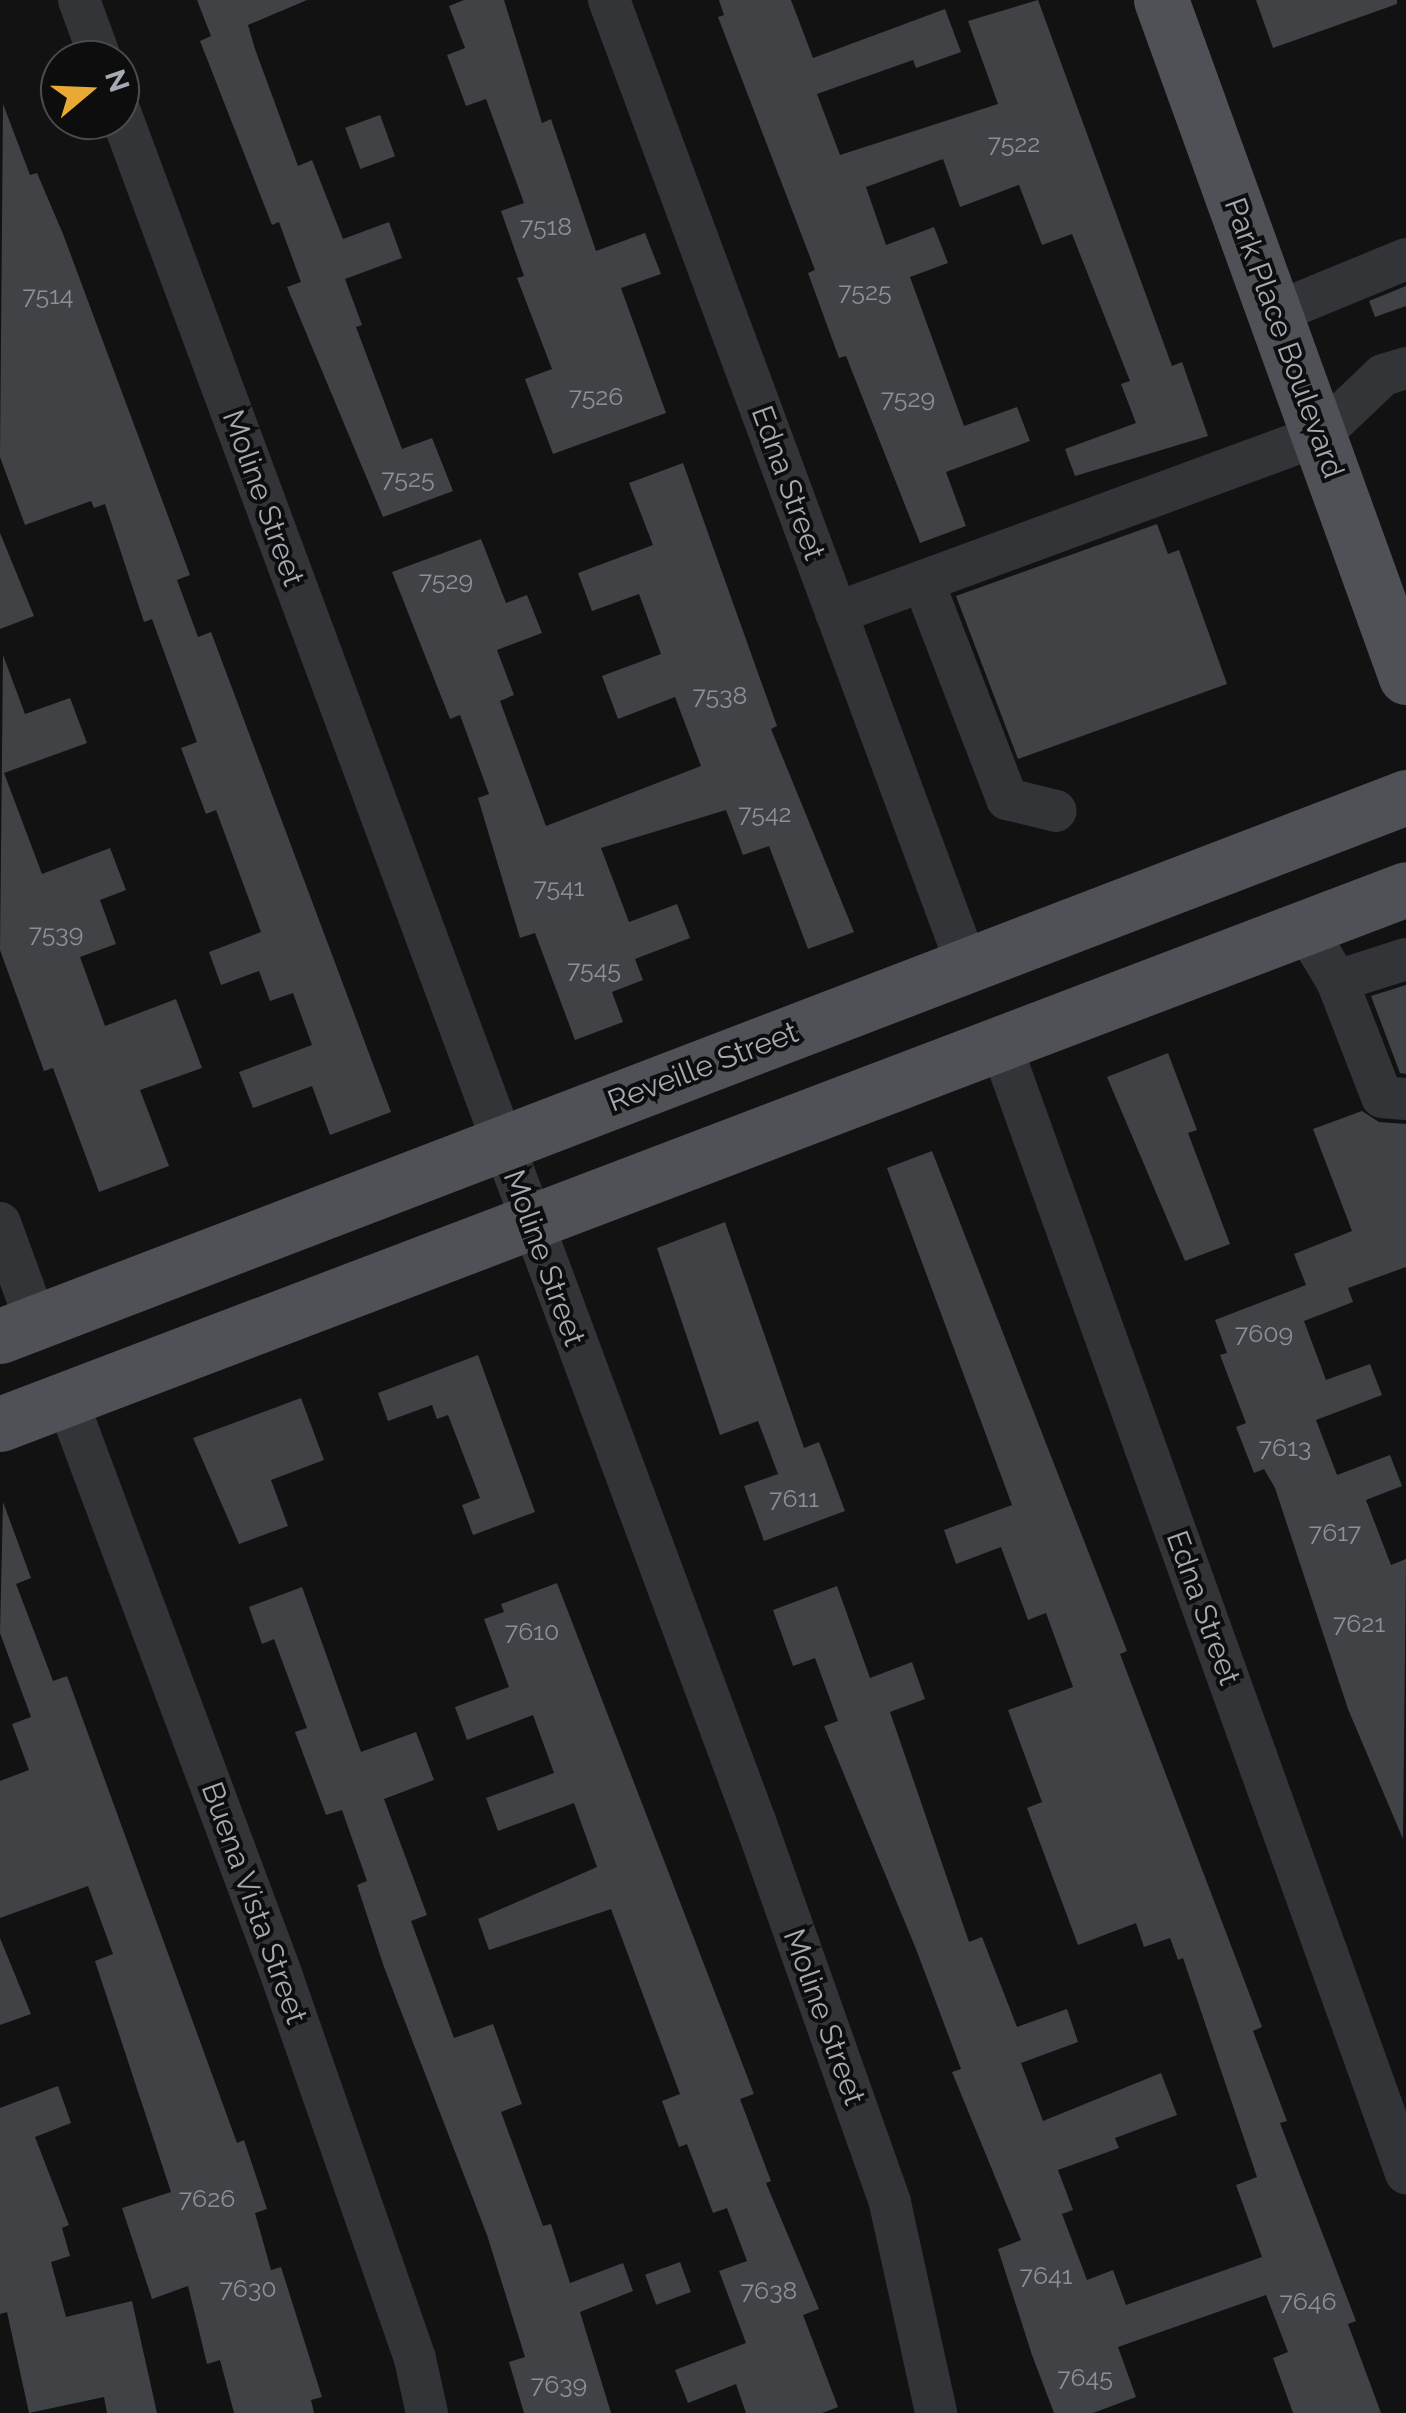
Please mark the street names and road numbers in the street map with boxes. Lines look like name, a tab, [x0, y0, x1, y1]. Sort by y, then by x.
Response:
street label: Park Place Boulevard	[1217, 193, 1351, 483]
street label: Edna Street	[744, 401, 832, 565]
street label: Moline Street	[215, 405, 311, 591]
street label: Reveille Street	[603, 1014, 803, 1120]
street label: Moline Street	[496, 1165, 592, 1351]
street label: Edna Street	[1159, 1526, 1247, 1690]
street label: Buena Vista Street	[193, 1777, 315, 2029]
street label: Moline Street	[776, 1924, 872, 2110]

